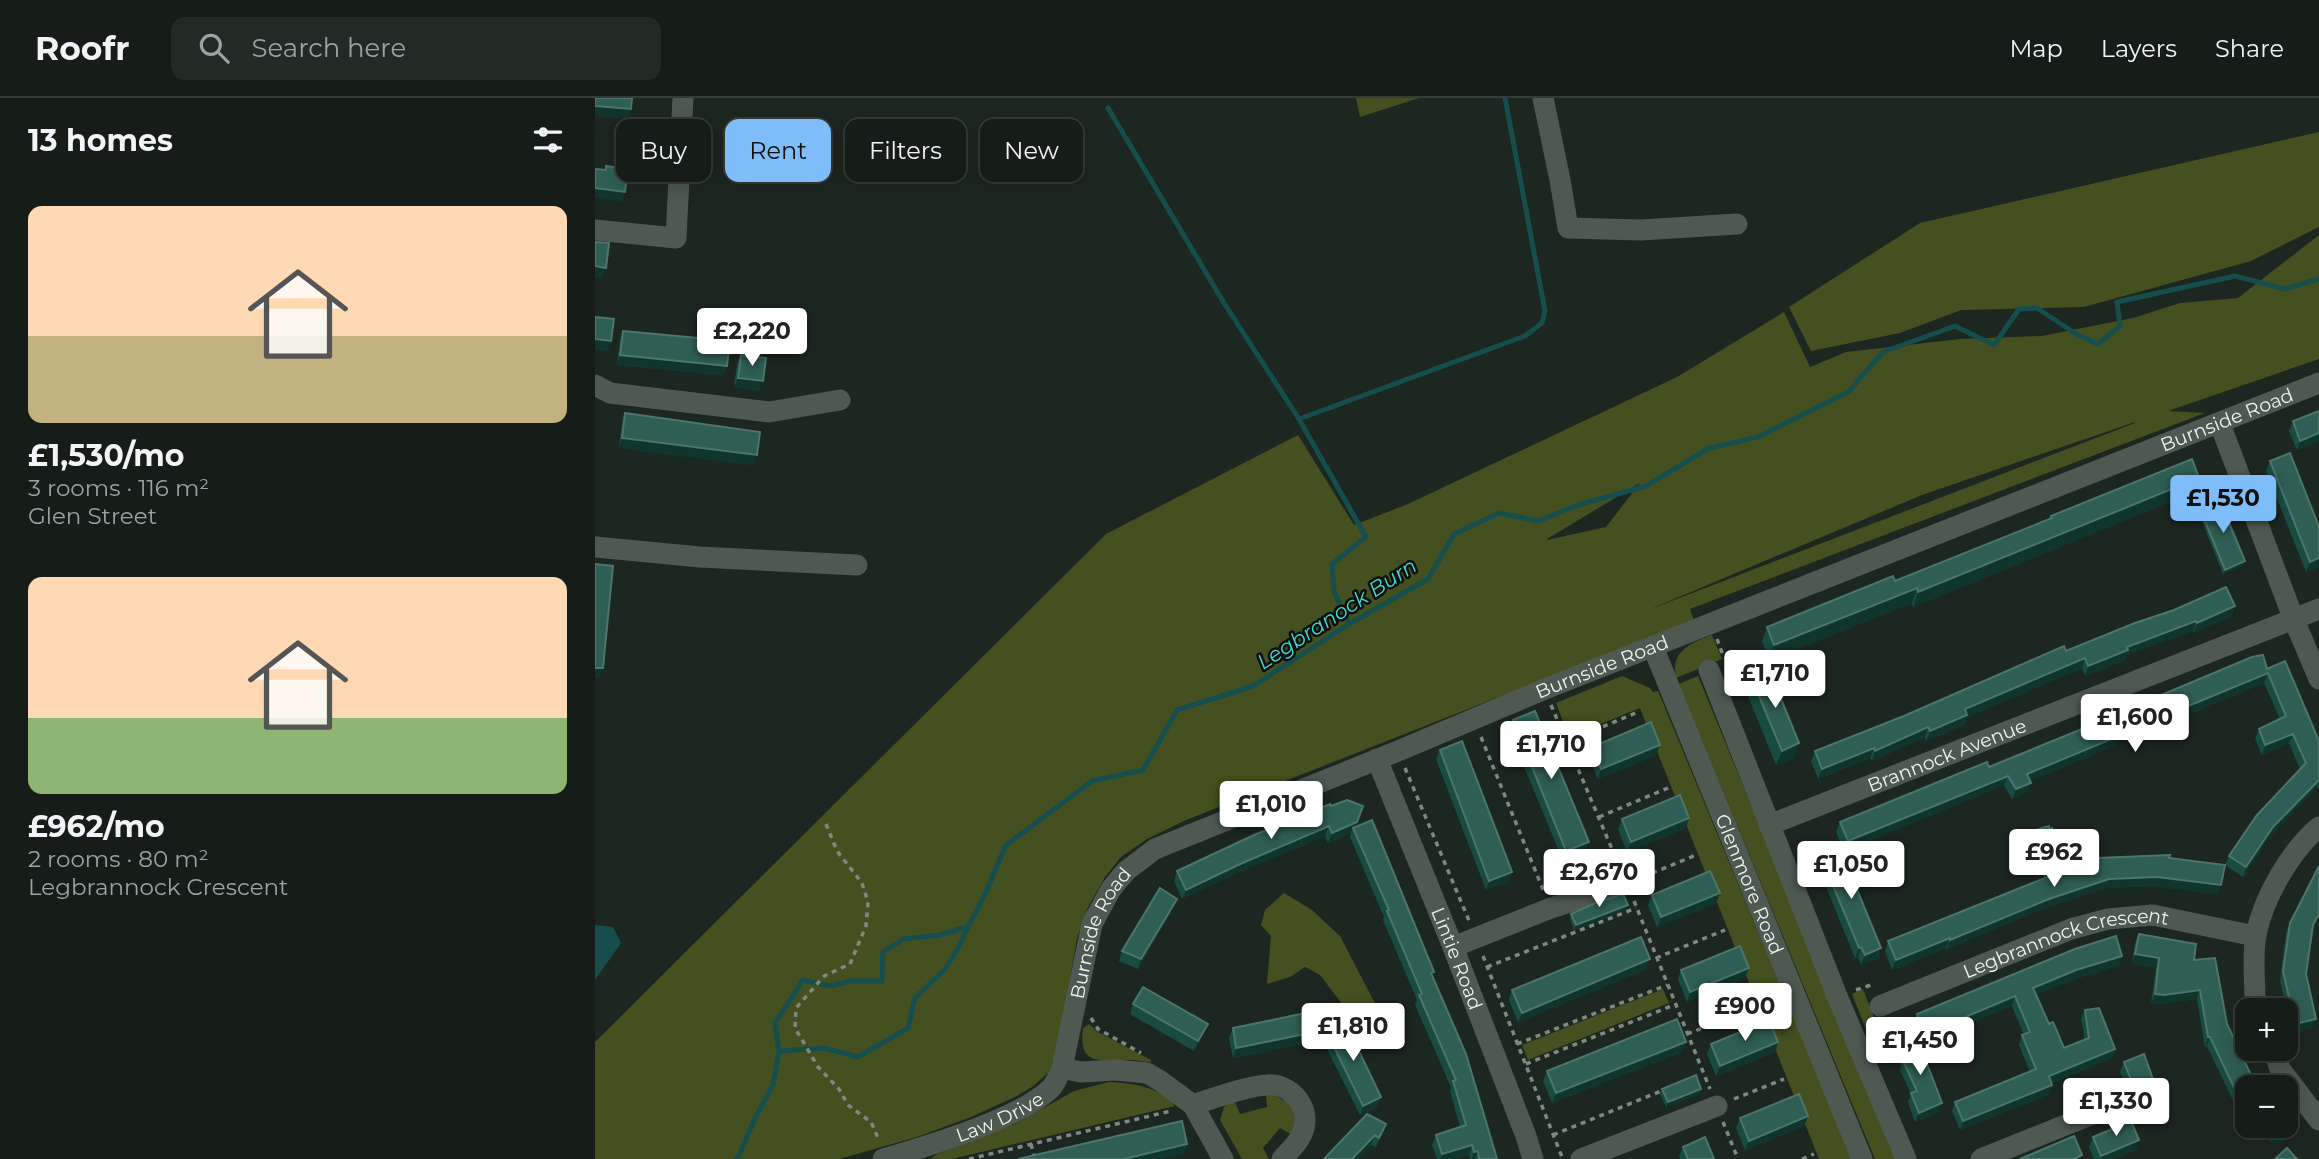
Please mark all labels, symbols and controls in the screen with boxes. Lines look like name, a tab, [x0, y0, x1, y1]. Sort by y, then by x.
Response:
search box	[171, 17, 661, 80]
text: Roofr	[35, 28, 129, 68]
icon: search	[195, 29, 233, 67]
text: Search here	[251, 32, 406, 64]
text: Map	[2009, 34, 2063, 63]
text: Layers	[2101, 34, 2177, 63]
text: Share	[2215, 34, 2284, 63]
chip: Buy	[616, 119, 711, 182]
chip: Rent	[725, 119, 831, 182]
chip: Filters	[845, 119, 966, 182]
chip: New	[980, 119, 1083, 182]
icon: filters	[529, 121, 567, 159]
text: 13 homes	[28, 122, 173, 159]
icon: home	[235, 251, 361, 377]
pin: £2,220	[695, 308, 809, 368]
text: £2,220	[713, 317, 791, 345]
street label: Burnside Road	[2157, 383, 2297, 457]
text: £1,530/mo	[28, 437, 184, 474]
text: 3 rooms · 116 m²	[28, 474, 209, 502]
pin: £1,530	[2166, 476, 2280, 535]
text: £1,530	[2186, 484, 2260, 512]
text: Glen Street	[28, 502, 157, 530]
water label: Legbranock Burn	[1252, 553, 1421, 675]
icon: home	[235, 622, 361, 748]
street label: Burnside Road	[1532, 630, 1672, 704]
pin: £1,710	[1718, 650, 1832, 710]
text: £1,710	[1740, 659, 1810, 687]
pin: £1,600	[2078, 694, 2192, 754]
text: £1,600	[2097, 703, 2173, 731]
street label: Brannock Avenue	[1864, 714, 2030, 797]
pin: £1,710	[1494, 722, 1608, 781]
text: £1,710	[1516, 730, 1586, 758]
pin: £1,010	[1214, 782, 1328, 841]
text: £1,010	[1236, 790, 1306, 818]
text: £962/mo	[28, 808, 165, 845]
street label: Glenmore Road	[1710, 810, 1788, 958]
pin: £962	[2013, 830, 2095, 889]
text: £962	[2025, 838, 2083, 866]
pin: £1,050	[1794, 842, 1908, 901]
text: 2 rooms · 80 m²	[28, 845, 209, 873]
pin: £2,670	[1542, 850, 1656, 909]
text: £1,050	[1813, 850, 1889, 878]
text: £2,670	[1560, 858, 1638, 886]
street label: Burnside Road	[1066, 863, 1136, 1001]
text: Legbrannock Crescent	[28, 873, 288, 901]
street label: Legbrannock Crescent	[1960, 903, 2171, 983]
street label: Lintie Road	[1426, 904, 1487, 1013]
pin: £900	[1704, 984, 1786, 1043]
text: £900	[1715, 992, 1775, 1020]
map controls	[2235, 998, 2298, 1138]
button: +	[2235, 998, 2298, 1061]
pin: £1,810	[1296, 1004, 1410, 1063]
text: £1,810	[1318, 1012, 1388, 1040]
pin: £1,450	[1863, 1018, 1977, 1077]
text: £1,450	[1882, 1026, 1958, 1054]
button: −	[2235, 1075, 2298, 1138]
pin: £1,330	[2059, 1079, 2173, 1138]
street label: Law Drive	[953, 1087, 1048, 1147]
text: £1,330	[2079, 1087, 2153, 1115]

